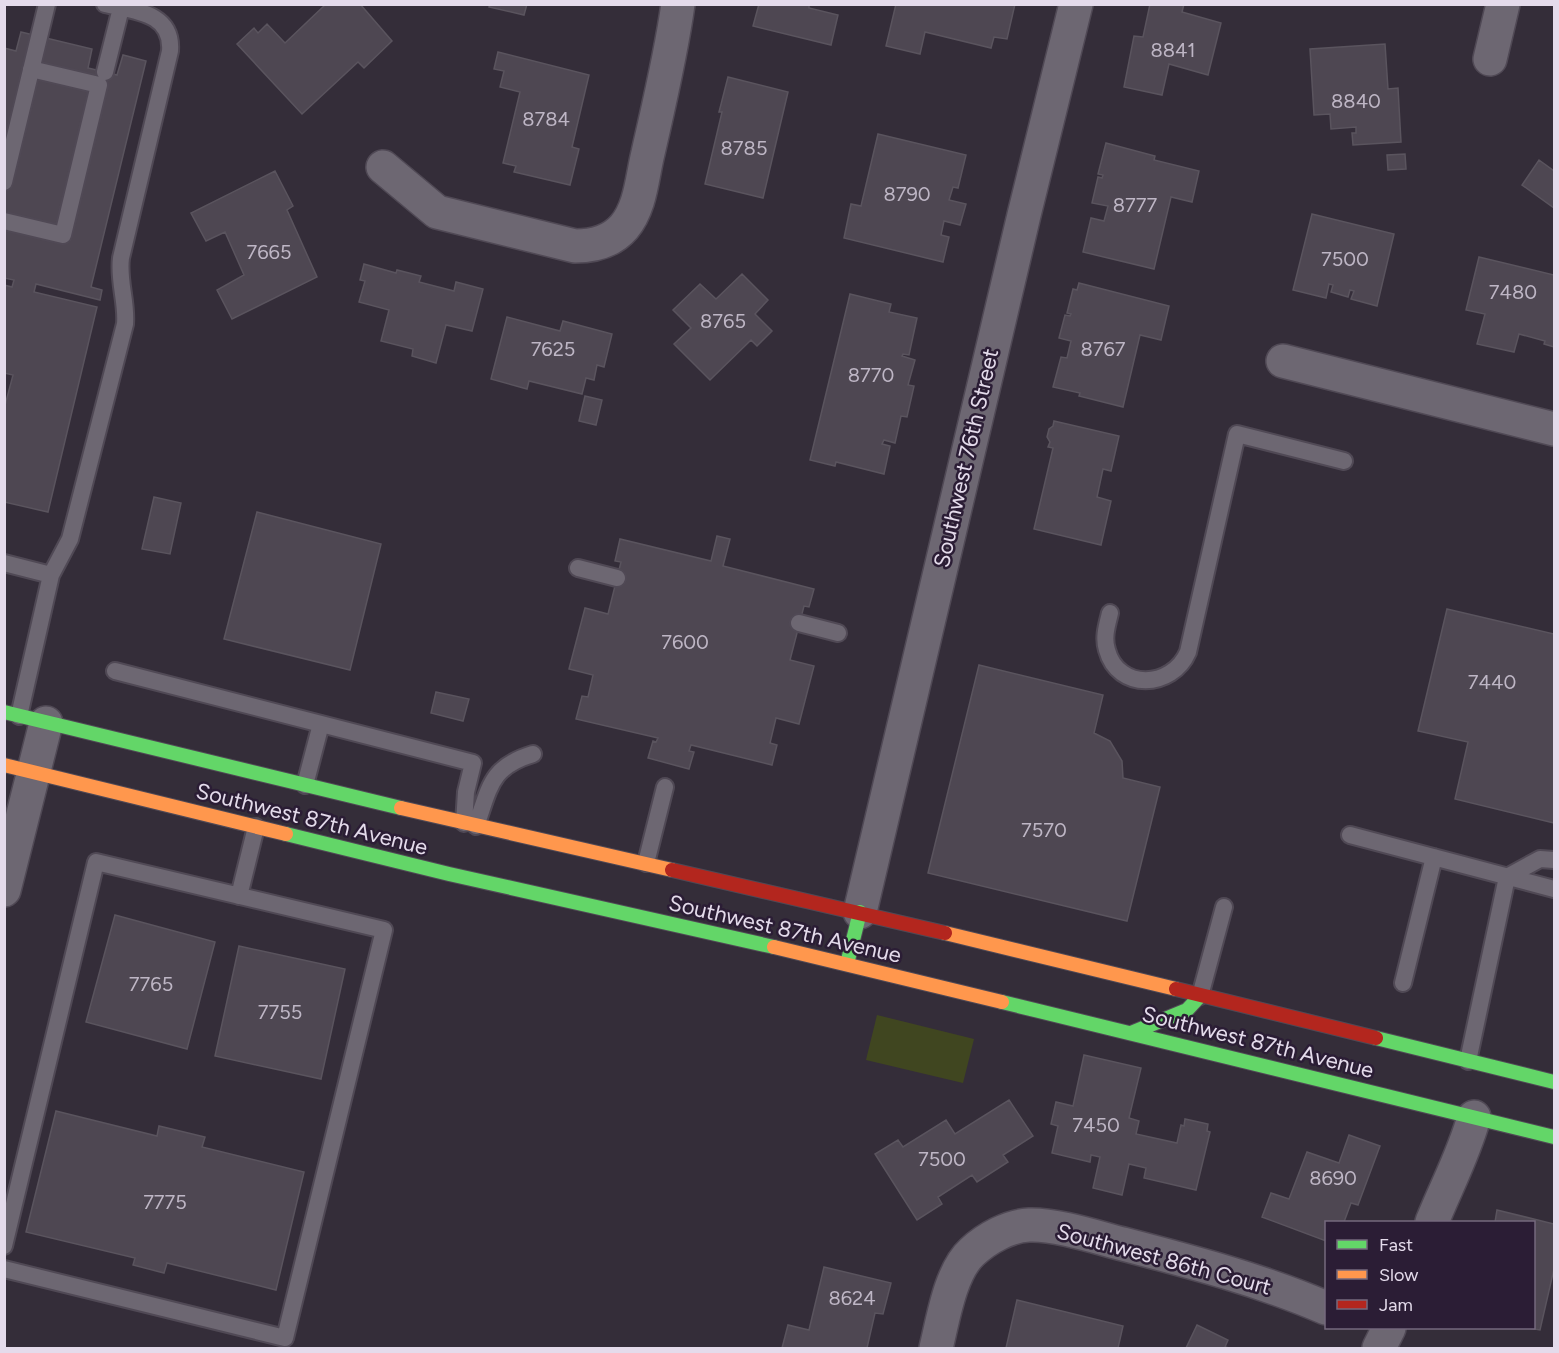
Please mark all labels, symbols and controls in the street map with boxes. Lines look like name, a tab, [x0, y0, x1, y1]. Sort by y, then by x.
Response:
house number: 8841	[1150, 38, 1196, 62]
house number: 8840	[1331, 89, 1381, 113]
house number: 8784	[522, 107, 570, 131]
house number: 8785	[721, 136, 767, 160]
house number: 8790	[883, 182, 931, 206]
house number: 8777	[1113, 193, 1158, 217]
house number: 7665	[247, 240, 291, 264]
house number: 7500	[1321, 247, 1369, 271]
house number: 7480	[1489, 280, 1537, 304]
house number: 8765	[700, 309, 746, 333]
house number: 7625	[531, 337, 575, 361]
house number: 8767	[1080, 337, 1126, 361]
street label: Southwest 76th Street	[928, 346, 1004, 570]
house number: 8770	[848, 363, 894, 387]
house number: 7600	[661, 630, 709, 654]
house number: 7440	[1468, 670, 1516, 694]
street label: Southwest 87th Avenue	[193, 777, 431, 861]
house number: 7570	[1021, 818, 1067, 842]
street label: Southwest 87th Avenue	[666, 889, 904, 969]
house number: 7765	[129, 972, 173, 996]
house number: 7755	[258, 1000, 302, 1024]
street label: Southwest 87th Avenue	[1139, 1000, 1377, 1084]
house number: 7450	[1072, 1113, 1120, 1137]
house number: 7500	[918, 1147, 966, 1171]
house number: 8690	[1309, 1166, 1357, 1190]
house number: 7775	[143, 1190, 187, 1214]
street label: Southwest 86th Court	[1054, 1217, 1274, 1301]
legend	[1325, 1221, 1535, 1329]
text: Fast	[1379, 1234, 1413, 1256]
text: Slow	[1379, 1264, 1418, 1286]
house number: 8624	[828, 1286, 876, 1310]
text: Jam	[1379, 1294, 1413, 1316]

